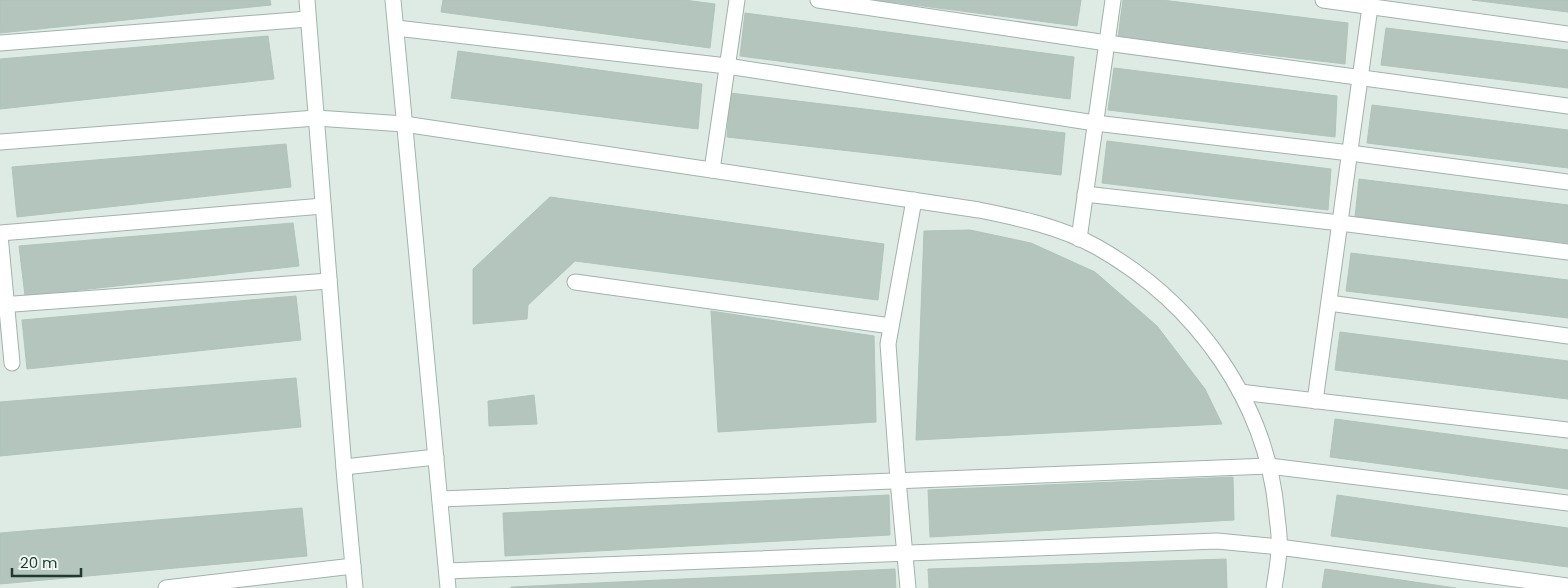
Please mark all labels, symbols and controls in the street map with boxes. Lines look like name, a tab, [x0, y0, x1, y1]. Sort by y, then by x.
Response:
scale bar	[12, 546, 81, 578]
text: 20 m	[20, 552, 58, 573]

